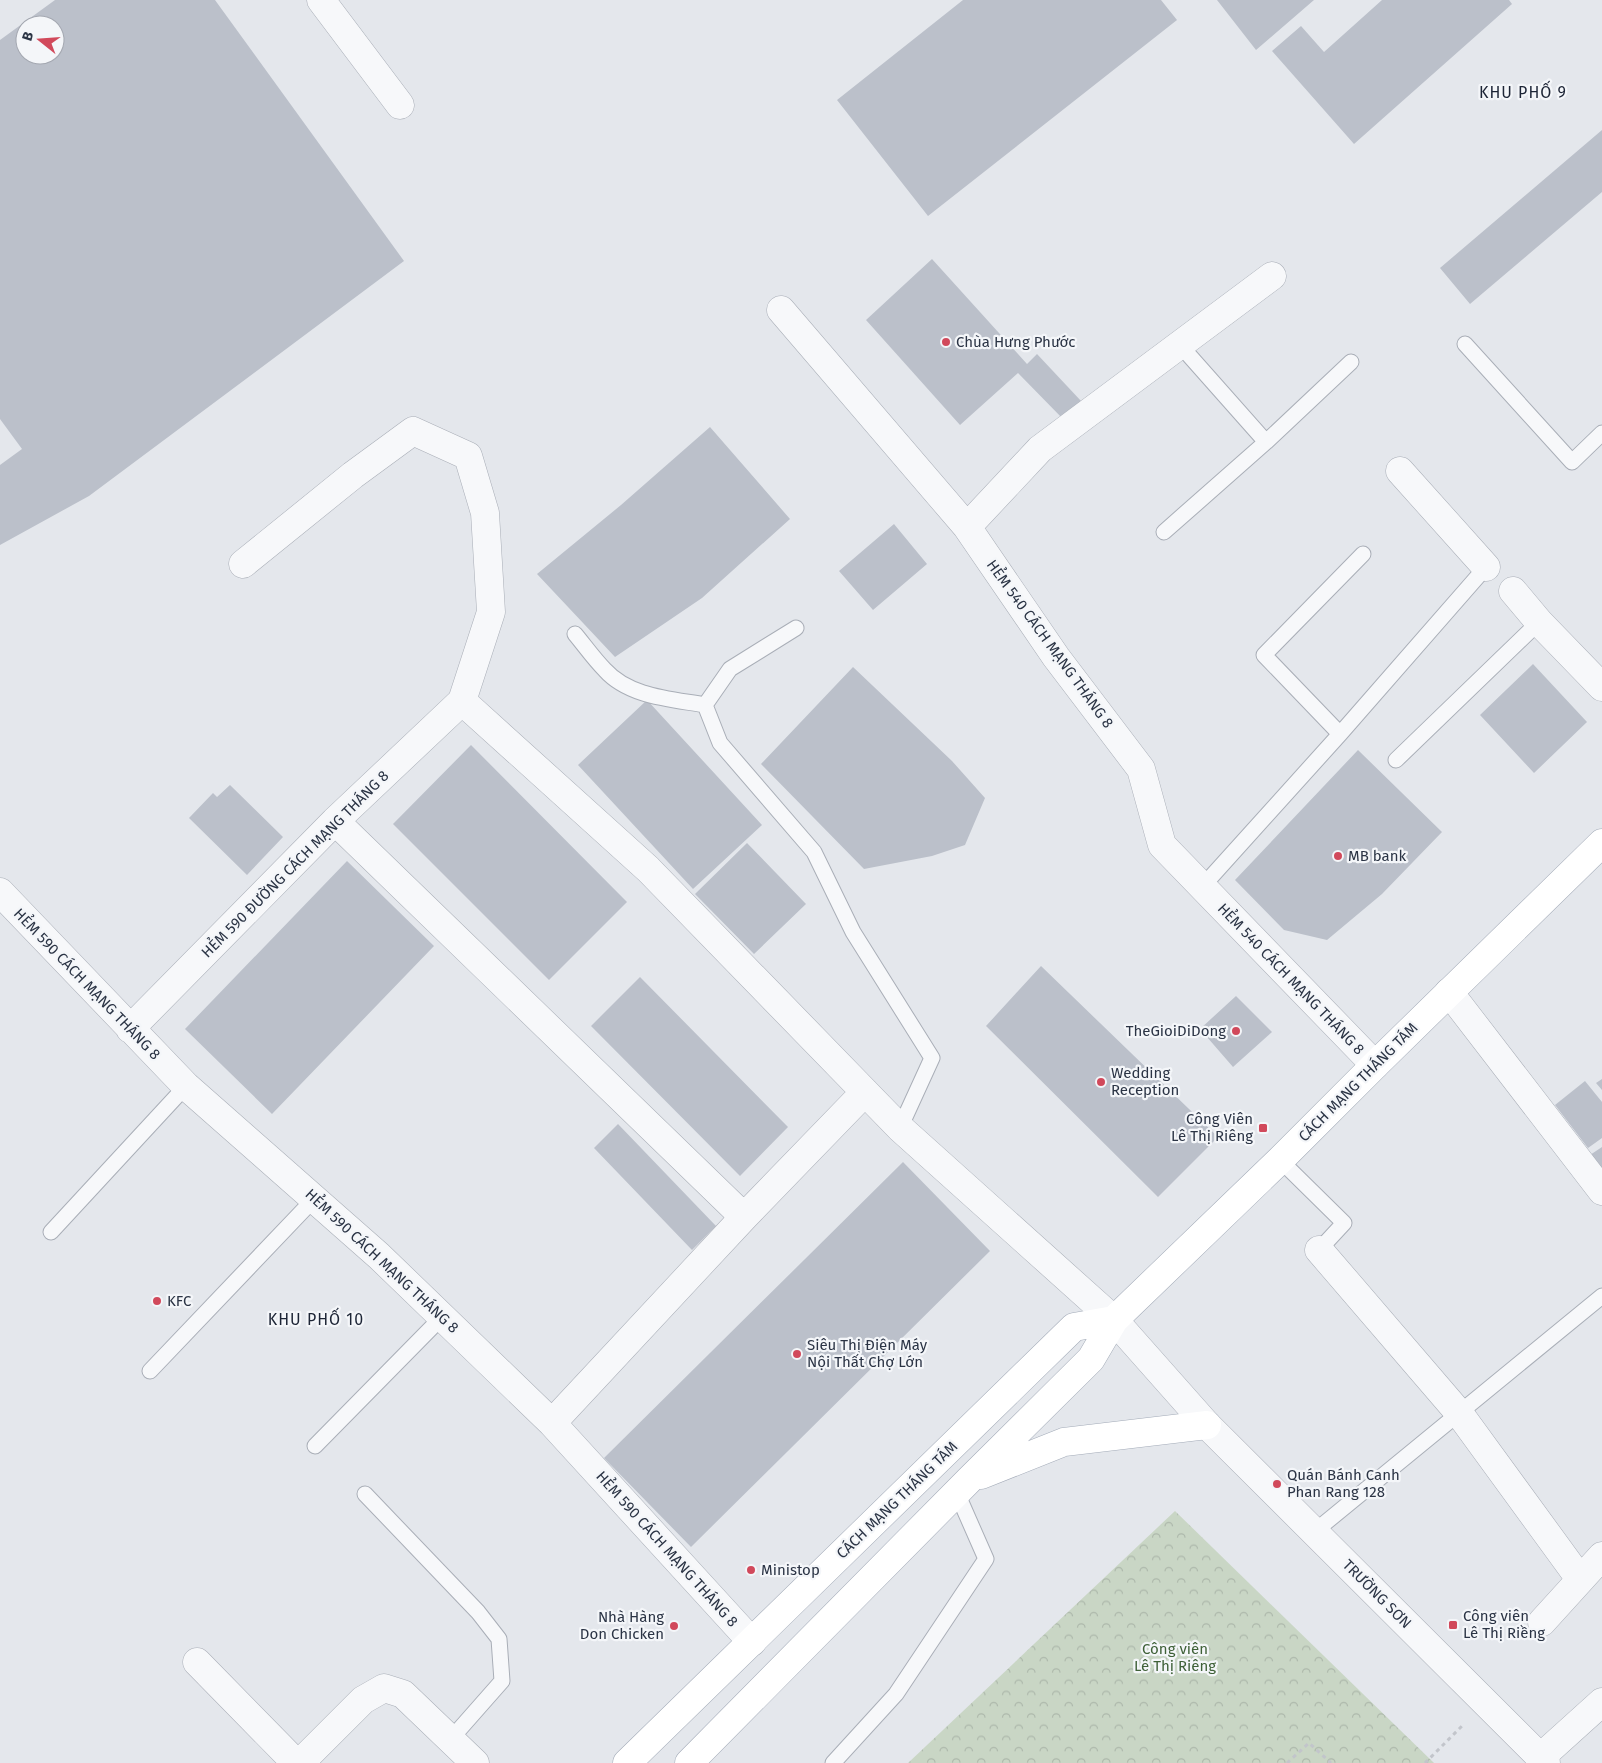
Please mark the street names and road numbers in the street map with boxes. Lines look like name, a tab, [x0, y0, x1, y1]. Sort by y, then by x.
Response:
street label: HẺM 540 CÁCH MẠNG THÁNG 8	[983, 556, 1118, 732]
street label: HẺM 590 ĐƯỜNG CÁCH MẠNG THÁNG 8	[197, 766, 392, 961]
street label: HẺM 540 CÁCH MẠNG THÁNG 8	[1214, 899, 1369, 1058]
street label: HẺM 590 CÁCH MẠNG THÁNG 8	[10, 904, 165, 1063]
street label: CÁCH MẠNG THÁNG TÁM	[1295, 1019, 1421, 1145]
street label: HẺM 590 CÁCH MẠNG THÁNG 8	[302, 1184, 463, 1337]
street label: CÁCH MẠNG THÁNG TÁM	[833, 1438, 961, 1562]
street label: HẺM 590 CÁCH MẠNG THÁNG 8	[592, 1467, 742, 1631]
street label: TRƯỜNG SƠN	[1339, 1556, 1415, 1632]

